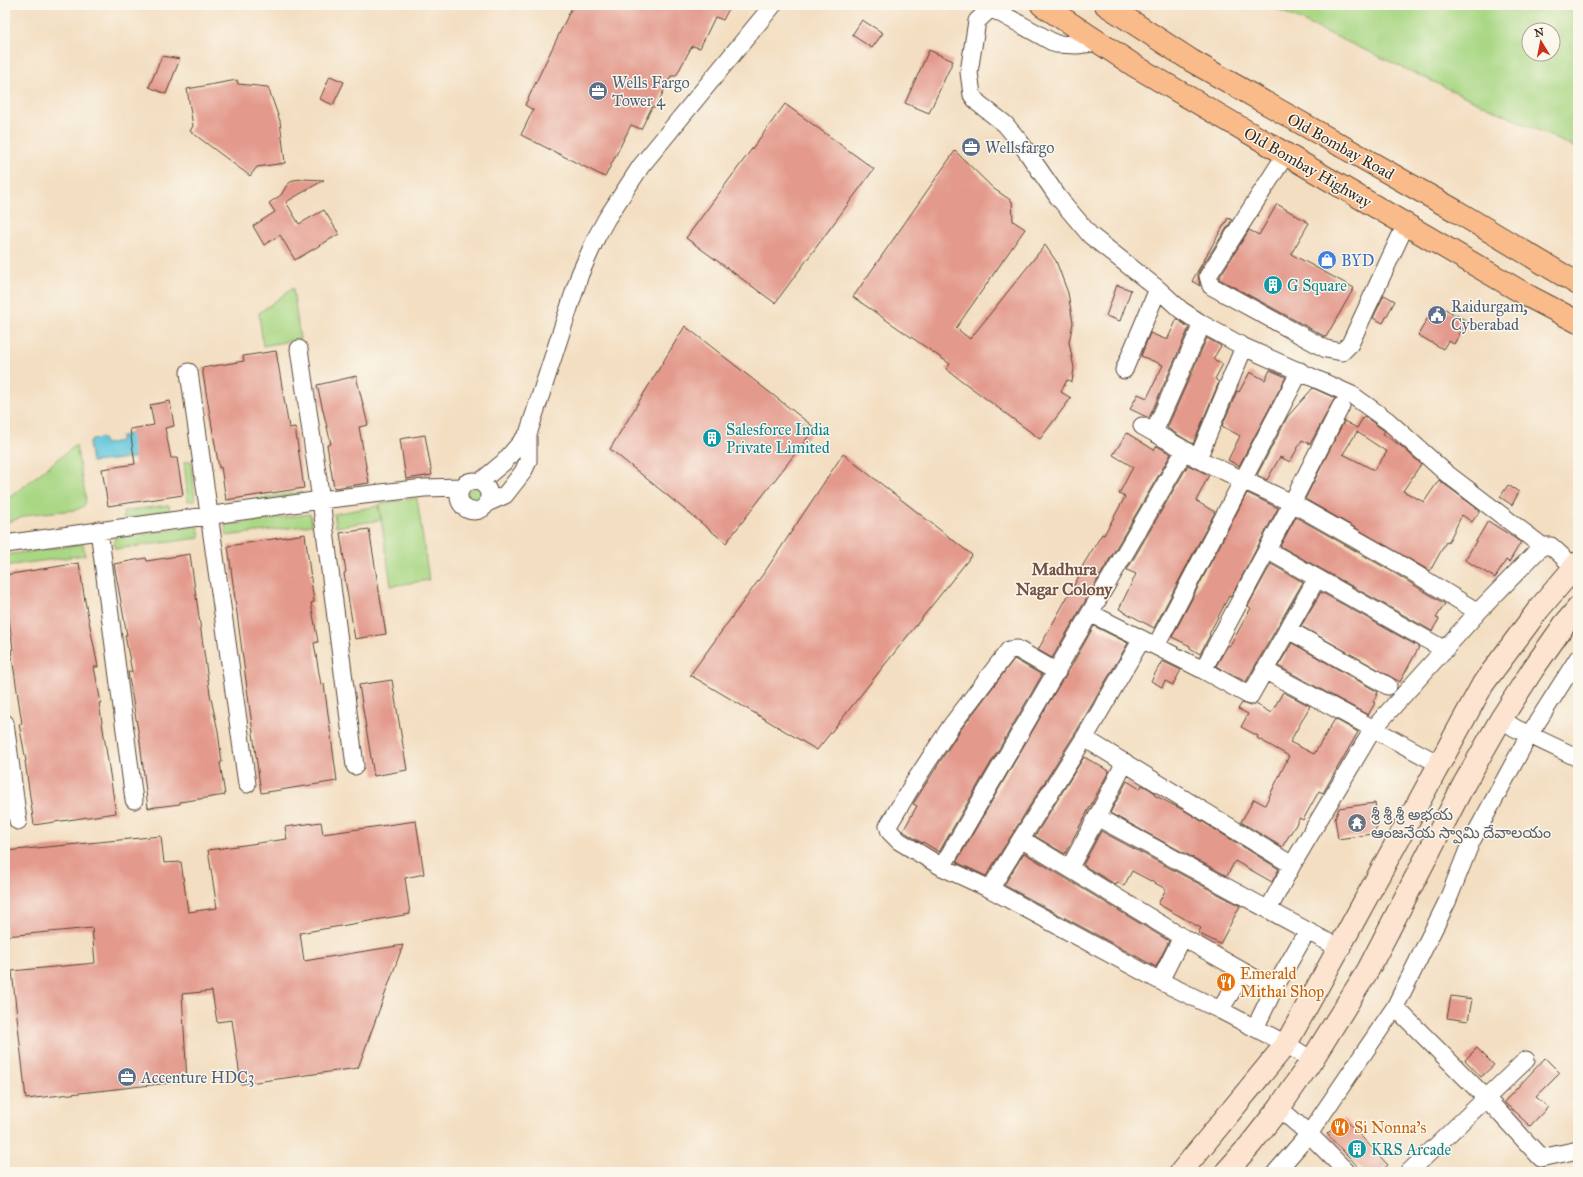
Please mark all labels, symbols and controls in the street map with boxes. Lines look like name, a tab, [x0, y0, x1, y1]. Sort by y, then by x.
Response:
north arrow	[1521, 22, 1561, 62]
text: N	[1534, 25, 1546, 40]
place label: Wells Fargo Tower 4	[612, 73, 690, 110]
office icon: Wells Fargo Tower 4	[587, 80, 609, 102]
street label: Old Bombay Road	[1284, 109, 1398, 184]
street label: Old Bombay Highway	[1240, 123, 1375, 213]
office icon: Wellsfargo	[960, 136, 982, 158]
place label: Wellsfargo	[985, 138, 1055, 158]
shop icon: BYD	[1316, 249, 1338, 271]
place label: BYD	[1341, 251, 1374, 270]
building icon: G Square	[1262, 274, 1284, 296]
place label: G Square	[1287, 276, 1347, 296]
place label: Raidurgam, Cyberabad	[1451, 297, 1528, 334]
public building icon: Raidurgam, Cyberabad	[1426, 304, 1448, 326]
place label: Salesforce India Private Limited	[726, 420, 830, 457]
building icon: Salesforce India Private Limited	[701, 427, 723, 449]
district label: Madhura Nagar Colony	[1016, 559, 1113, 600]
place label: శ్రీ శ్రీ శ్రీ అభయ ఆంజనేయ స్వామి దేవాలయం	[1371, 805, 1551, 844]
temple icon: శ్రీ శ్రీ శ్రీ అభయ ఆంజనేయ స్వామి దేవాలయం	[1346, 812, 1368, 834]
place label: Emerald Mithai Shop	[1240, 964, 1324, 1001]
restaurant icon: Emerald Mithai Shop	[1215, 971, 1237, 993]
office icon: Accenture HDC3	[116, 1066, 138, 1088]
place label: Accenture HDC3	[140, 1068, 254, 1087]
restaurant icon: Si Nonna's	[1329, 1116, 1351, 1138]
place label: Si Nonna's	[1354, 1118, 1426, 1137]
building icon: KRS Arcade	[1346, 1138, 1368, 1160]
place label: KRS Arcade	[1371, 1140, 1452, 1159]

